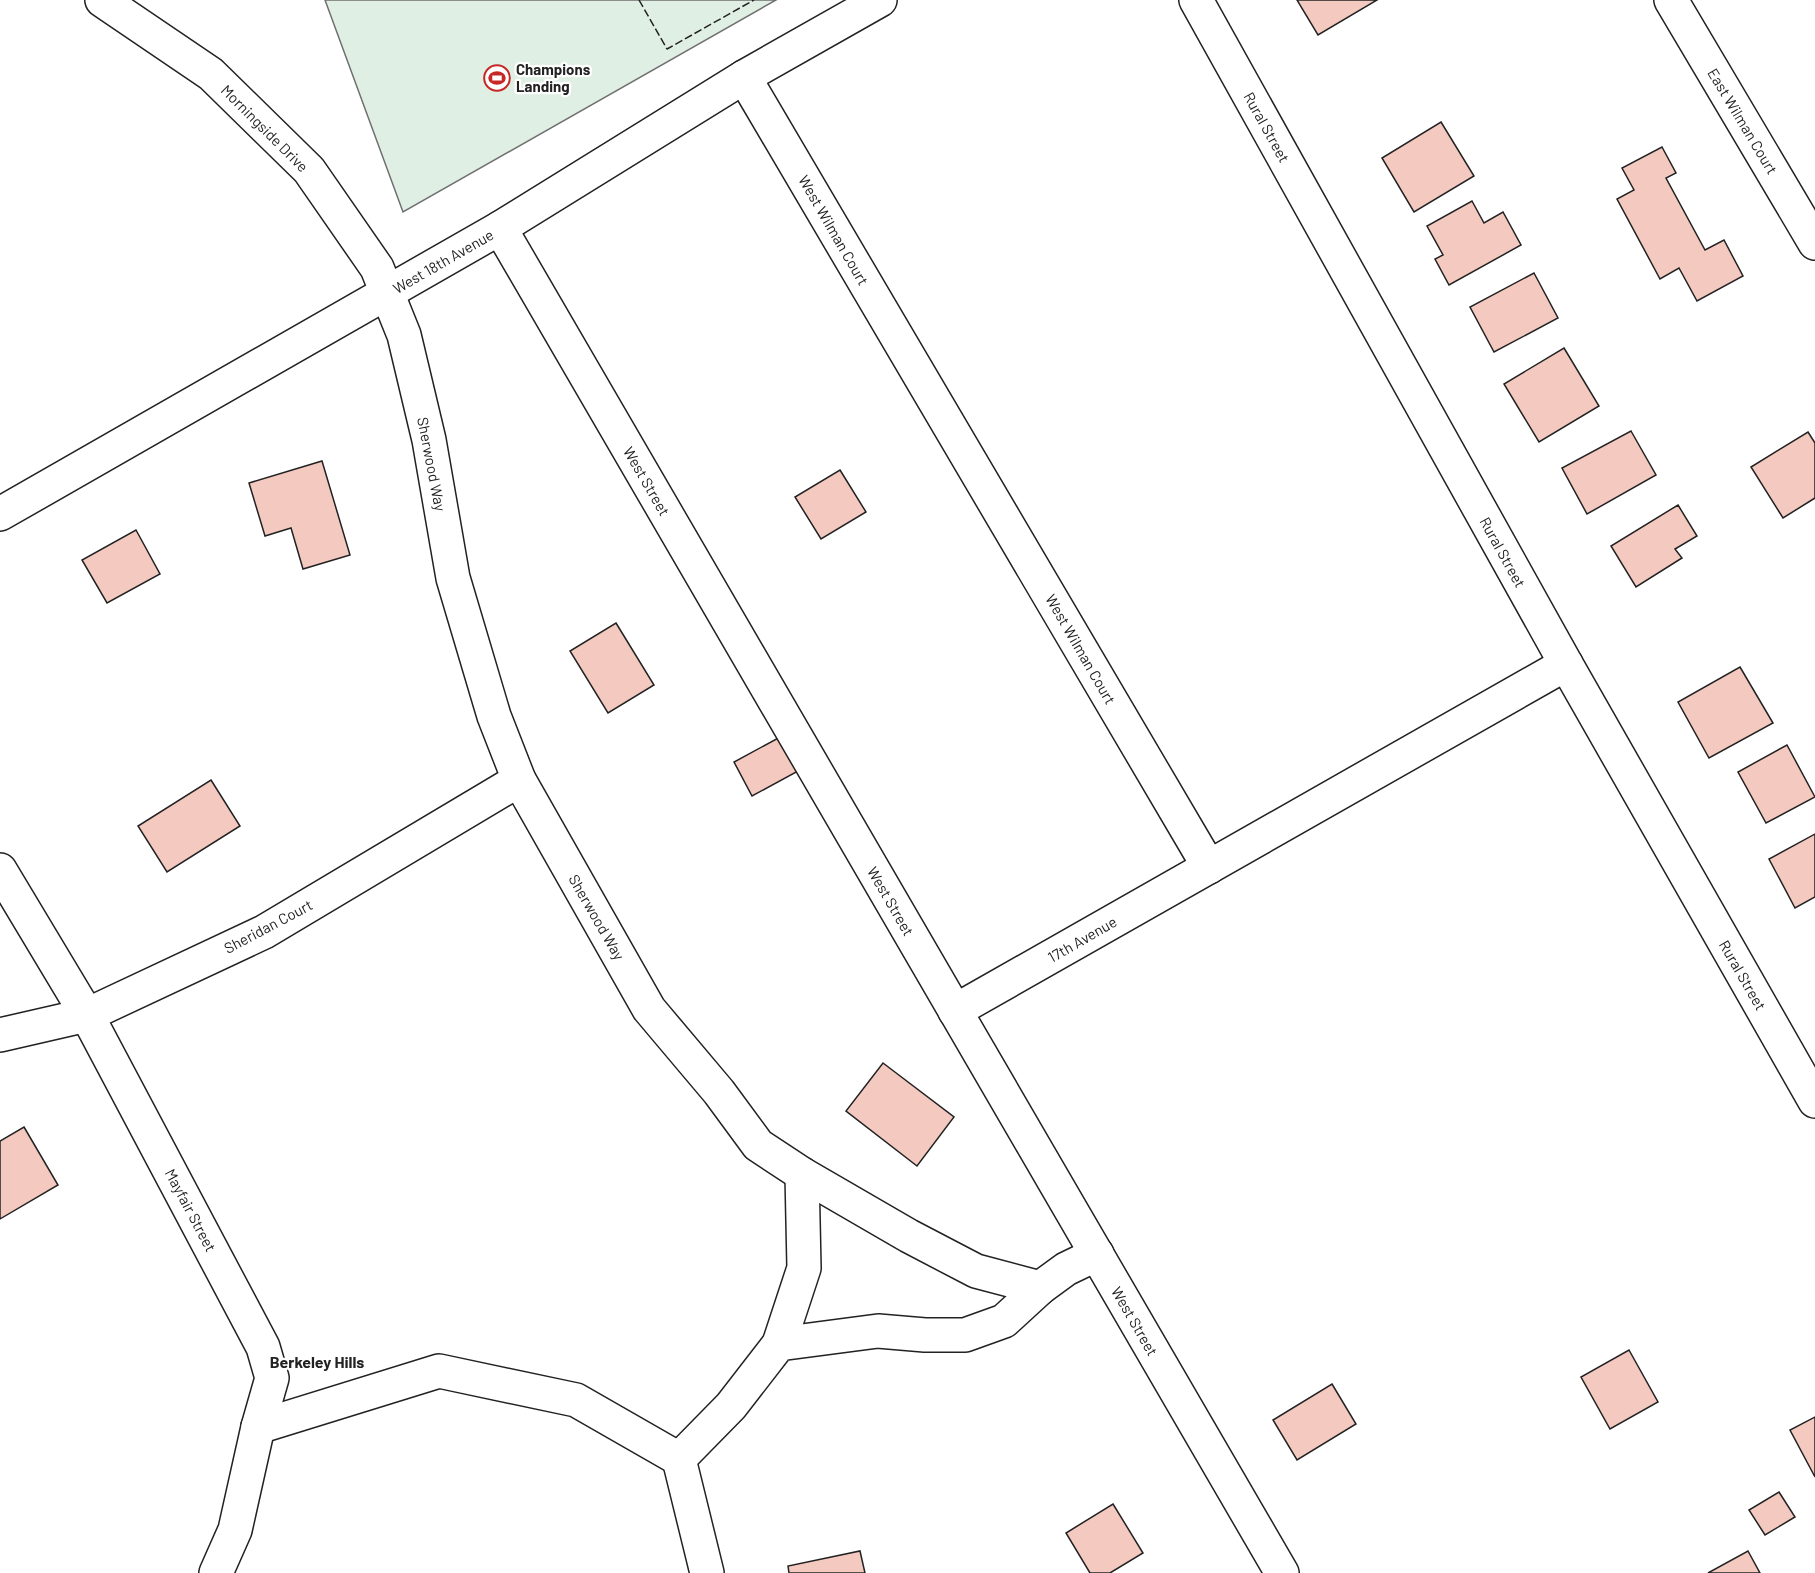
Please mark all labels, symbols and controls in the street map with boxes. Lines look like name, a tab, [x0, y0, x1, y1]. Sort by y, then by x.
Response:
place label: Champions Landing	[516, 60, 591, 95]
sports icon: Champions Landing	[482, 63, 512, 93]
street label: East Wilman Court	[1704, 65, 1782, 177]
street label: Morningside Drive	[218, 81, 312, 175]
street label: Rural Street	[1240, 89, 1294, 165]
street label: West Wilman Court	[795, 172, 873, 288]
street label: West 18th Avenue	[389, 225, 497, 297]
street label: Sherwood Way	[414, 415, 450, 513]
street label: West Street	[620, 443, 674, 519]
street label: Rural Street	[1476, 514, 1530, 590]
street label: West Wilman Court	[1042, 591, 1120, 707]
street label: West Street	[864, 863, 918, 939]
street label: Sherwood Way	[565, 871, 629, 963]
street label: Sheridan Court	[221, 895, 315, 957]
street label: 17th Avenue	[1044, 912, 1120, 966]
street label: Rural Street	[1716, 937, 1770, 1013]
street label: Mayfair Street	[162, 1166, 220, 1254]
street label: West Street	[1108, 1283, 1162, 1359]
district label: Berkeley Hills	[270, 1352, 364, 1371]

